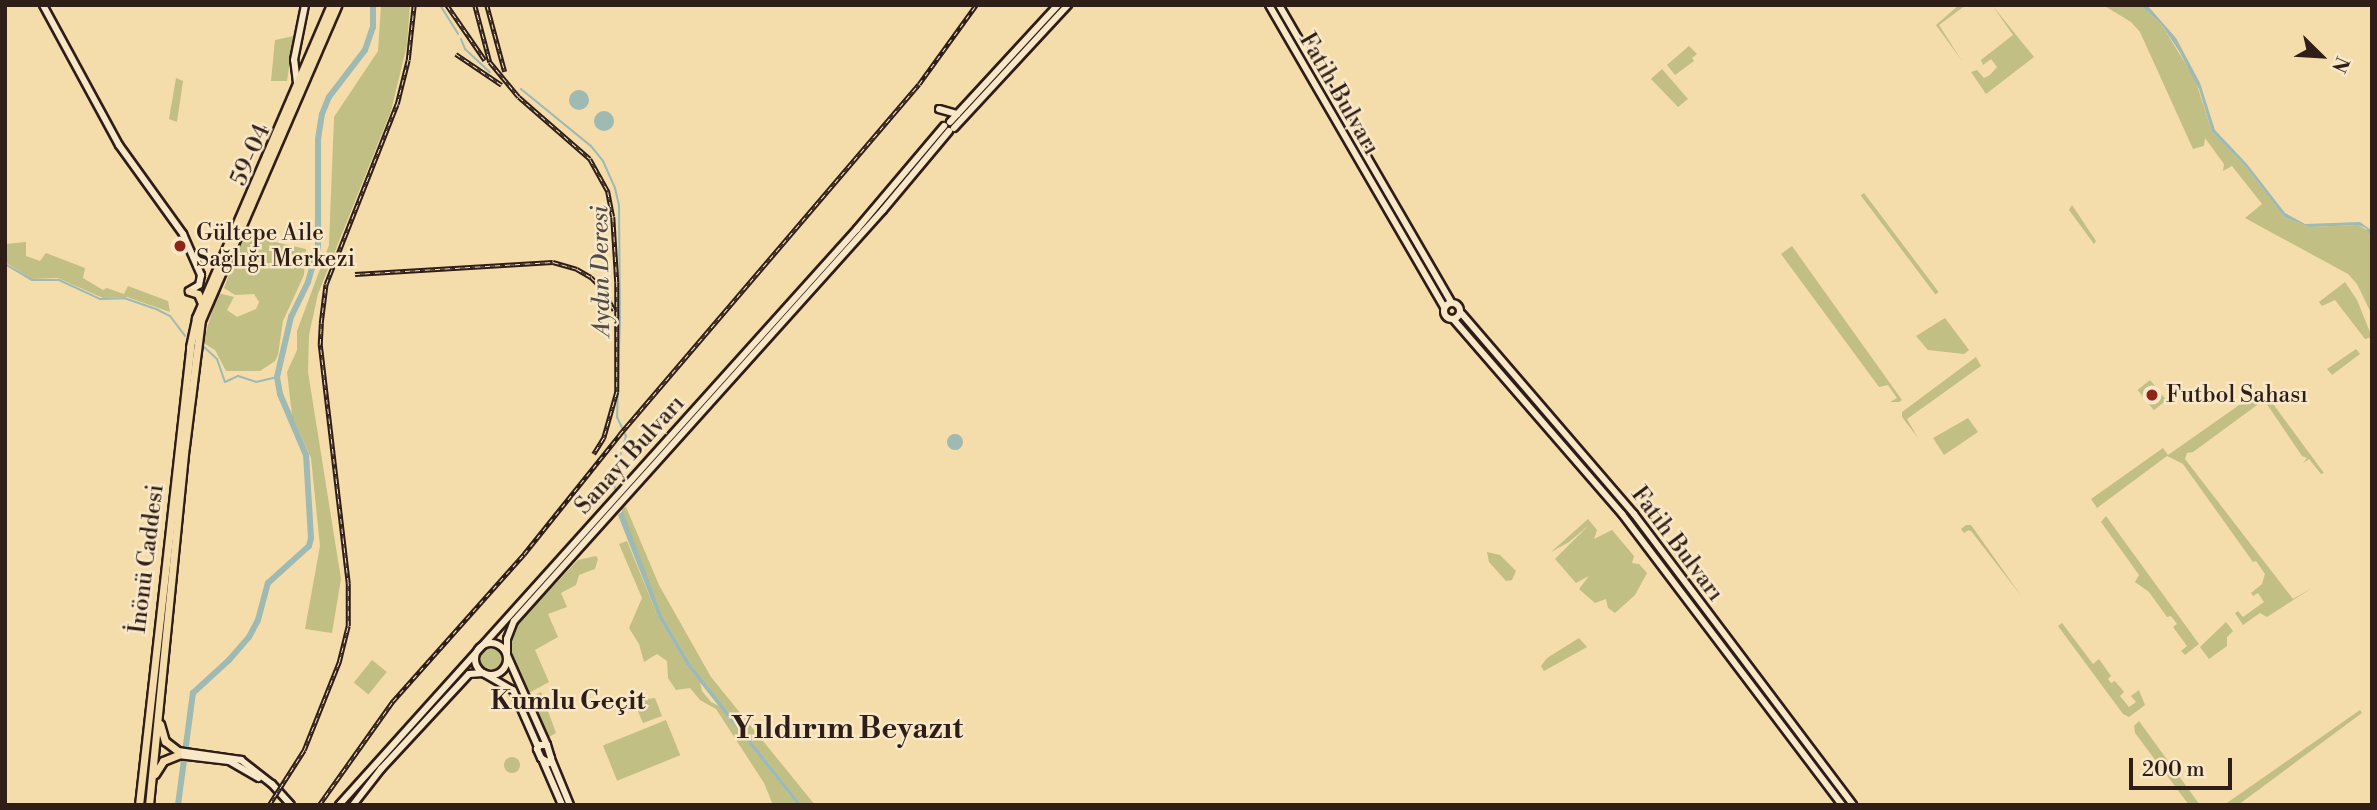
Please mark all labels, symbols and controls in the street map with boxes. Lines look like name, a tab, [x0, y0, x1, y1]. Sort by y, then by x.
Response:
north arrow	[2286, 21, 2356, 91]
street label: Fatih Bulvarı	[1293, 28, 1385, 160]
text: N	[2326, 53, 2354, 76]
street label: 59-04	[225, 120, 277, 190]
water label: Aydın Deresi	[586, 205, 618, 337]
place label: Gültepe Aile Sağlığı Merkezi	[196, 219, 355, 273]
marker: Gültepe Aile Sağlığı Merkezi	[170, 236, 190, 256]
place label: Futbol Sahası	[2166, 381, 2308, 409]
marker: Futbol Sahası	[2144, 387, 2160, 403]
street label: Sanayi Bulvarı	[569, 390, 691, 520]
street label: Fatih Bulvarı	[1625, 481, 1729, 607]
street label: İnönü Caddesi	[124, 483, 170, 635]
district label: Kumlu Geçit	[491, 686, 645, 718]
district label: Yıldırım Beyazıt	[731, 711, 963, 747]
scale bar	[2132, 744, 2235, 788]
text: 200 m	[2142, 757, 2205, 783]

